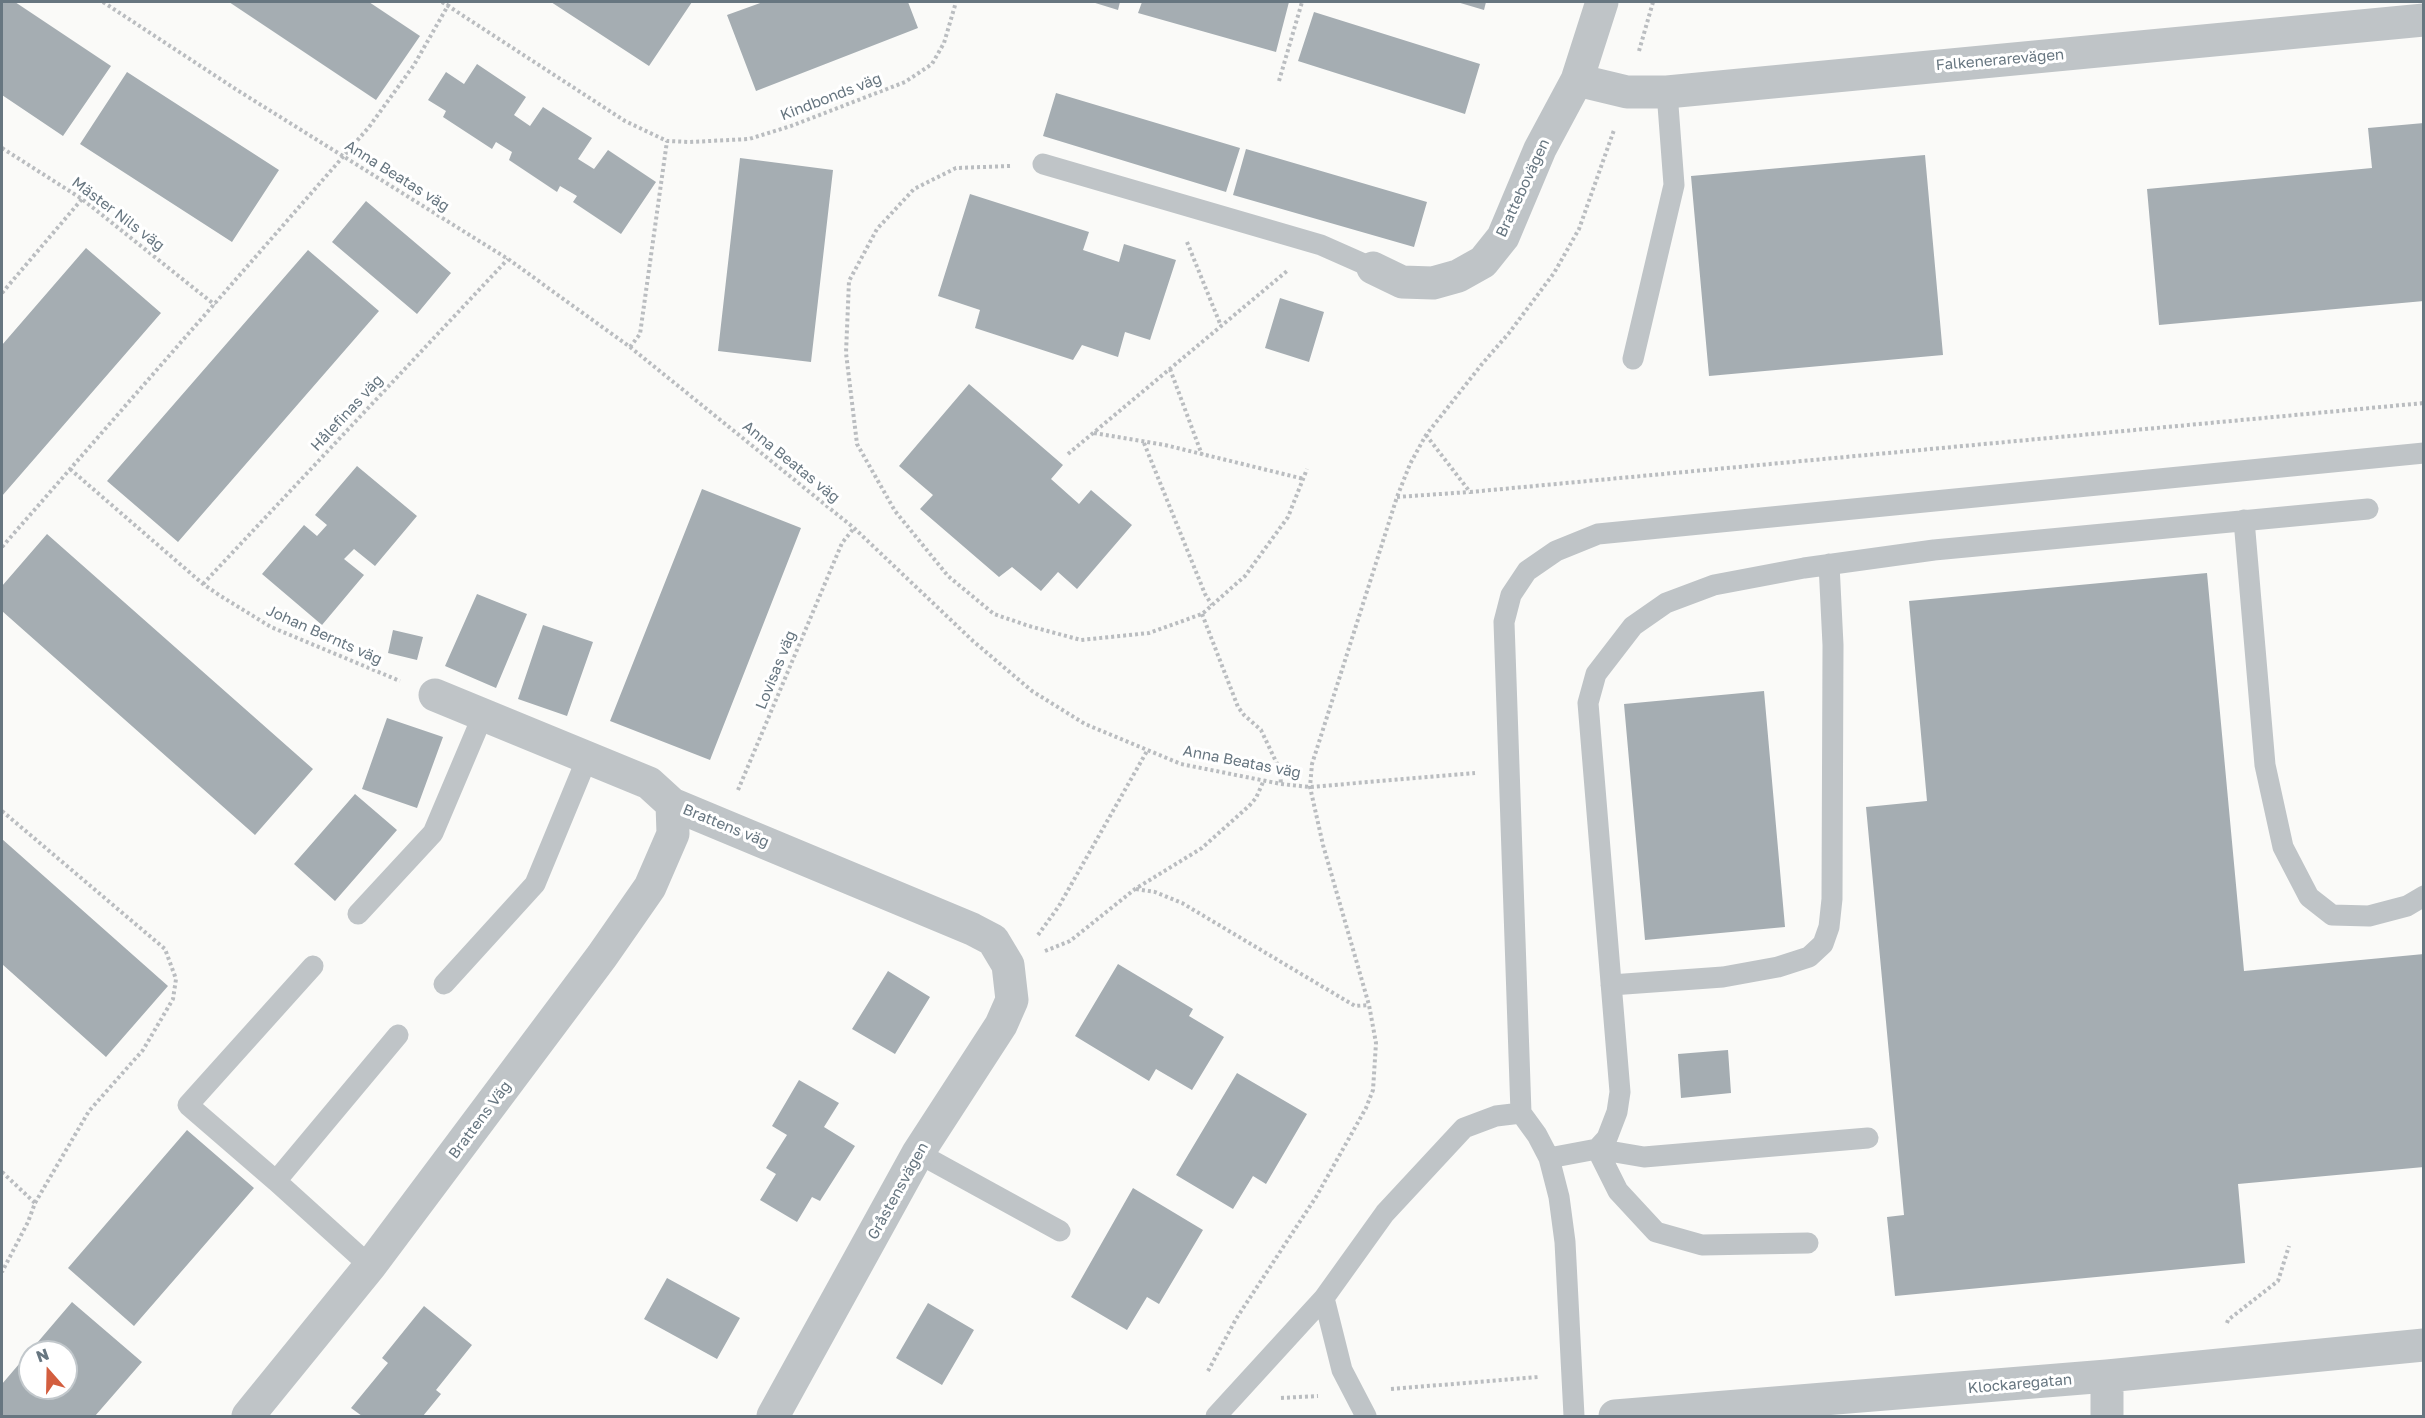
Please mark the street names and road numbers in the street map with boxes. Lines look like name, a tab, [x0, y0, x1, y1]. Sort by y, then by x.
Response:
street label: Falkenerarevägen	[1935, 45, 2065, 75]
street label: Kindbonds väg	[778, 69, 884, 125]
street label: Brattebovägen	[1492, 136, 1554, 240]
street label: Anna Beatas väg	[341, 137, 453, 215]
street label: Mäster Nils väg	[68, 173, 168, 255]
street label: Hålefinas väg	[307, 371, 387, 455]
street label: Anna Beatas väg	[739, 417, 843, 507]
street label: Johan Bernts väg	[263, 601, 385, 669]
street label: Lovisas väg	[752, 628, 800, 712]
street label: Anna Beatas väg	[1181, 742, 1303, 782]
street label: Brattens väg	[680, 801, 772, 851]
street label: Brattens Väg	[445, 1078, 515, 1162]
street label: Gråstensvägen	[864, 1139, 932, 1243]
street label: Klockaregatan	[1967, 1370, 2073, 1398]

